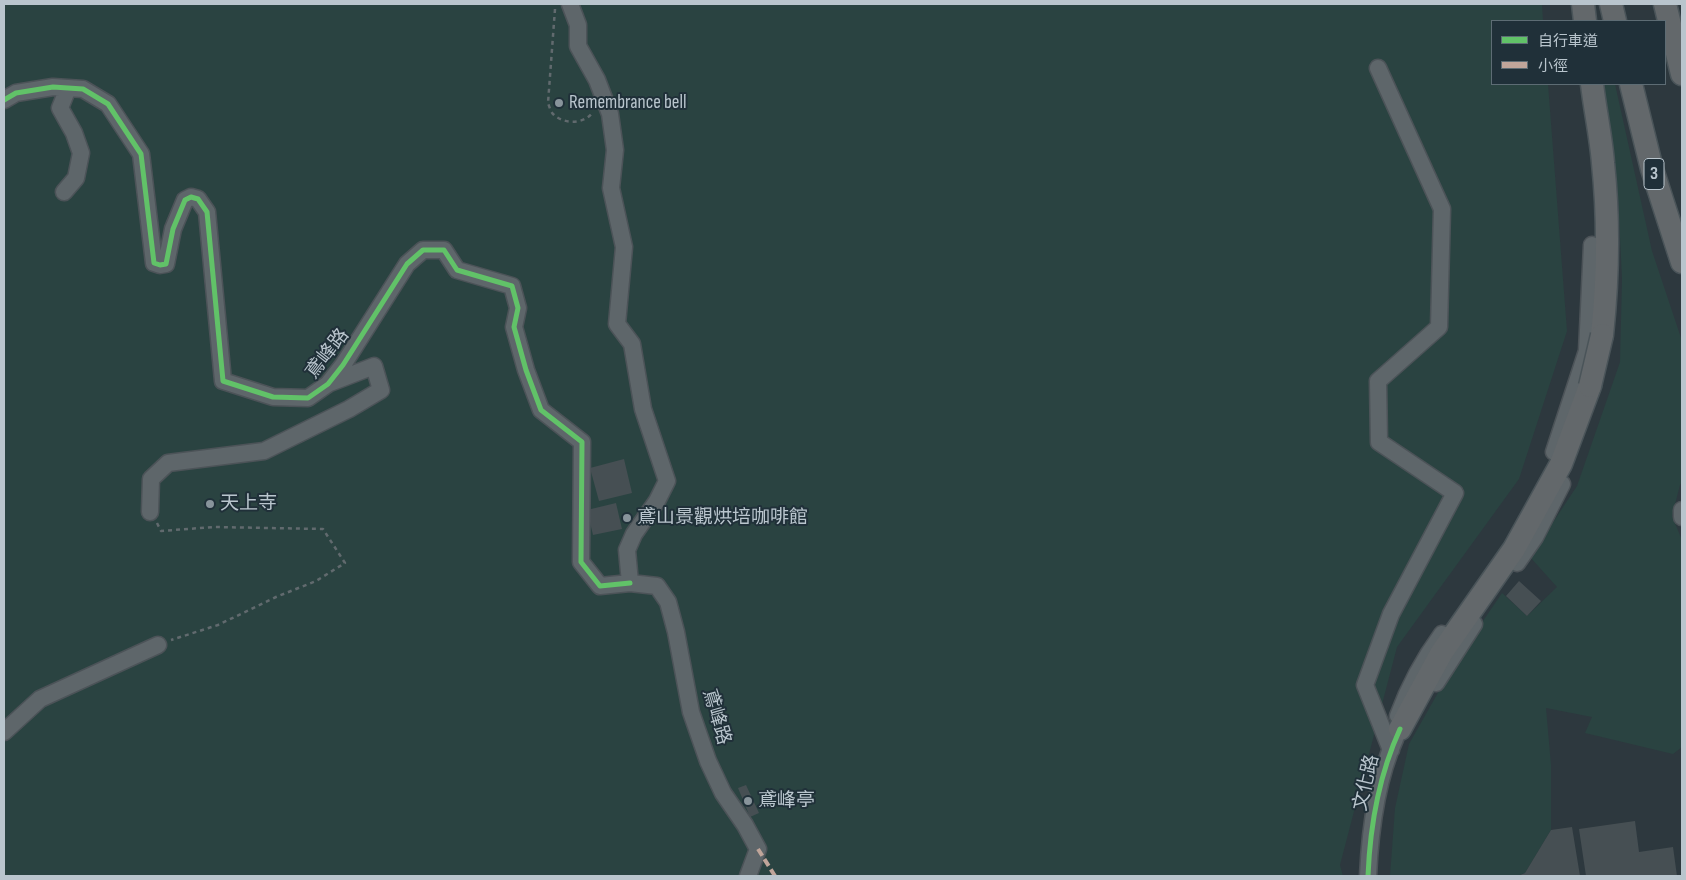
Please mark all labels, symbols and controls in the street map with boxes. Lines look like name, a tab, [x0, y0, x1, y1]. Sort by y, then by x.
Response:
legend	[1491, 20, 1666, 85]
text: 自行車道	[1538, 32, 1598, 51]
text: 小徑	[1538, 57, 1568, 76]
place label: Remembrance bell	[569, 92, 686, 114]
marker: Remembrance bell	[553, 97, 565, 109]
road number: 3	[1644, 158, 1664, 190]
street label: 鳶峰路	[301, 325, 355, 383]
place label: 天上寺	[220, 493, 277, 515]
marker: 天上寺	[204, 498, 216, 510]
place label: 鳶山景觀烘培咖啡館	[637, 507, 808, 529]
marker: 鳶山景觀烘培咖啡館	[621, 512, 633, 524]
street label: 鳶峰路	[697, 686, 735, 748]
street label: 文化路	[1349, 753, 1385, 813]
place label: 鳶峰亭	[758, 790, 815, 812]
marker: 鳶峰亭	[742, 795, 754, 807]

